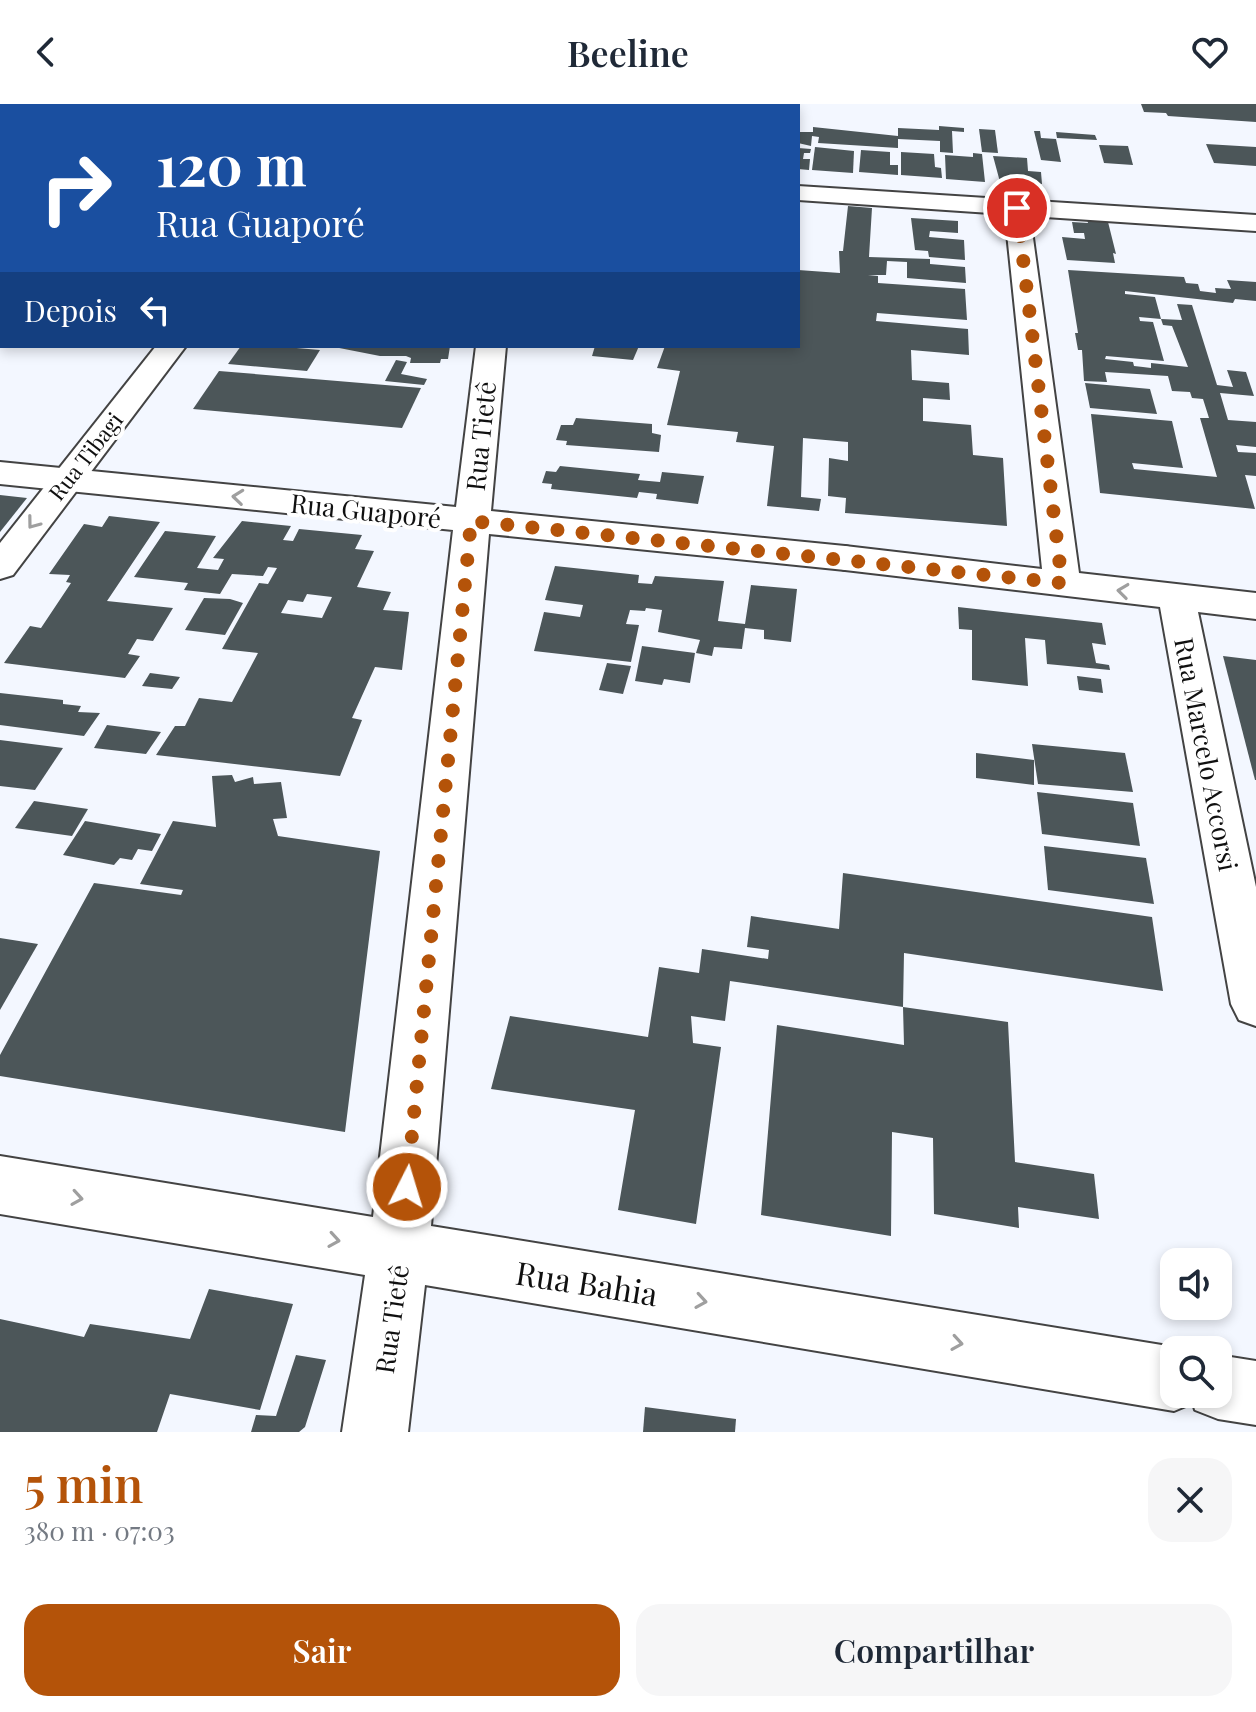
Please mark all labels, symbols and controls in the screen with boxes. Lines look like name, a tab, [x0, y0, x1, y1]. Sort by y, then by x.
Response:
text: Beeline	[567, 28, 689, 76]
icon: back	[24, 30, 68, 74]
icon: heart	[1188, 30, 1232, 74]
text: 120 m	[156, 126, 307, 201]
icon: right	[24, 136, 128, 240]
pin	[983, 174, 1051, 242]
icon: arrive	[995, 186, 1039, 230]
text: Rua Guaporé	[156, 198, 365, 246]
icon: left	[133, 288, 177, 332]
text: Depois	[24, 290, 117, 330]
street label: Rua Tietê	[457, 380, 503, 492]
street label: Rua Tibagi	[41, 406, 129, 506]
street label: Rua Guaporé	[289, 485, 443, 535]
one-way arrow	[232, 489, 245, 506]
one-way arrow	[29, 515, 43, 529]
one-way arrow	[1116, 583, 1130, 600]
street label: Rua Marcelo Accorsi	[1167, 634, 1247, 874]
position arrow	[365, 1145, 449, 1229]
one-way arrow	[70, 1188, 84, 1205]
one-way arrow	[327, 1230, 340, 1247]
map controls	[1160, 1248, 1232, 1408]
button: sound	[1160, 1248, 1232, 1320]
street label: Rua Bahia	[513, 1250, 661, 1314]
street label: Rua Tietê	[366, 1262, 416, 1376]
one-way arrow	[694, 1291, 707, 1308]
one-way arrow	[950, 1334, 964, 1351]
button: search	[1160, 1336, 1232, 1408]
text: 5 min	[24, 1451, 143, 1515]
button: close	[1148, 1458, 1232, 1542]
text: 380 m · 07:03	[24, 1513, 175, 1548]
button: Sair	[24, 1604, 620, 1696]
button: Compartilhar	[636, 1604, 1232, 1696]

